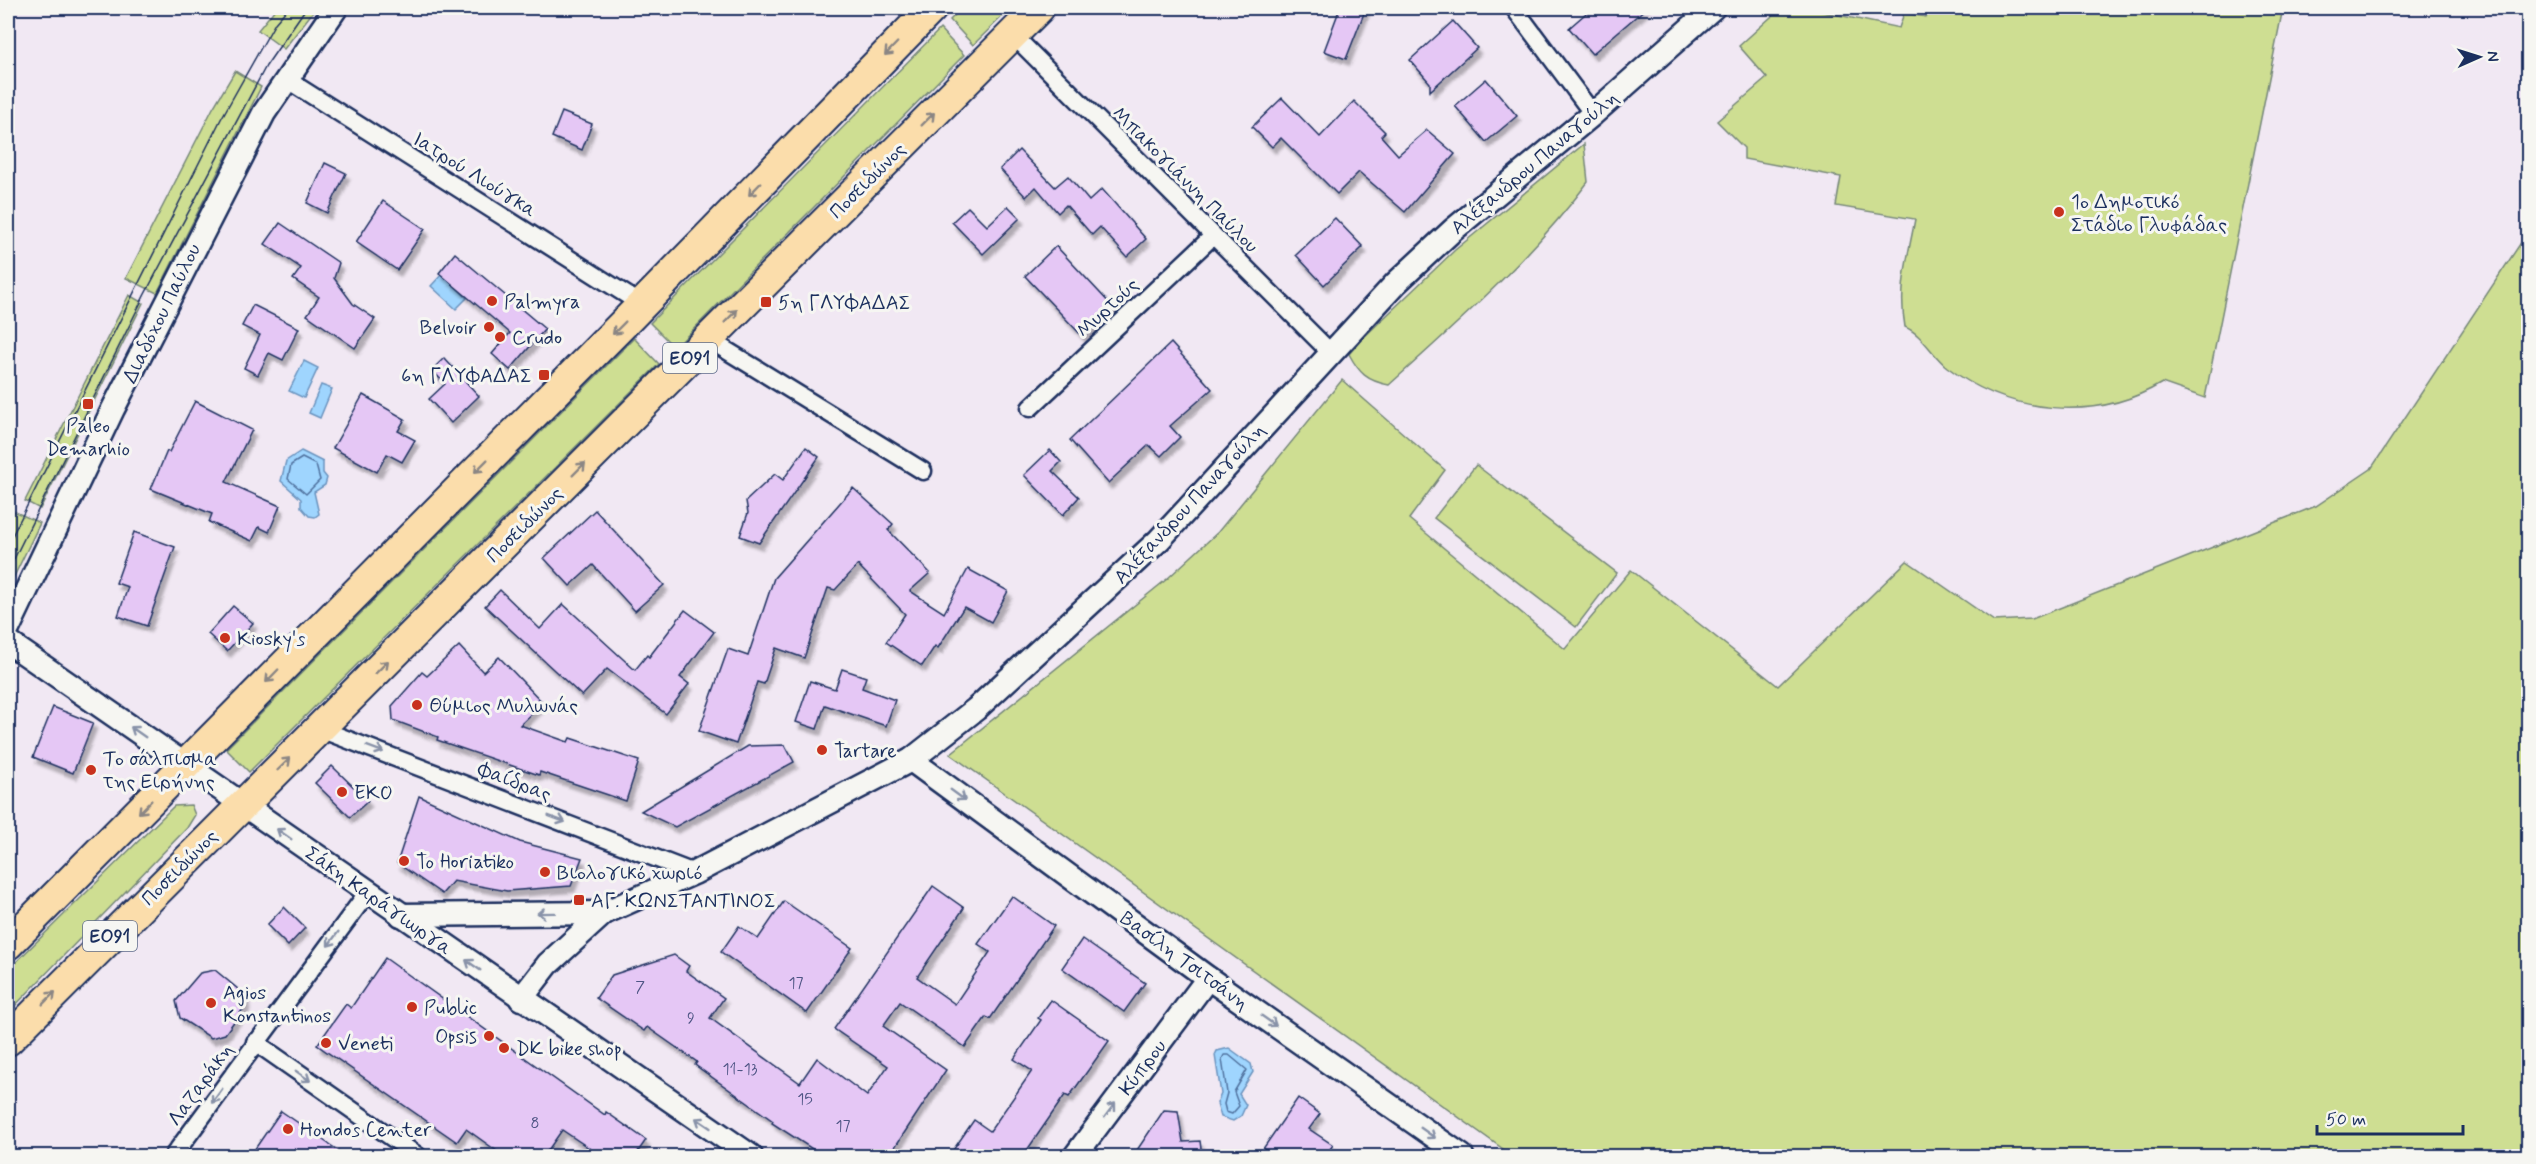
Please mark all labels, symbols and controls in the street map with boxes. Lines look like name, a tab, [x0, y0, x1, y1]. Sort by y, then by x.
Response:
north arrow	[2449, 27, 2509, 87]
one-way arrow	[884, 42, 898, 57]
text: N	[2482, 50, 2503, 62]
street label: Αλέξανδρου Παναγούλη	[1445, 85, 1625, 241]
street label: Μπακογιάννη Παύλου	[1106, 101, 1264, 259]
one-way arrow	[921, 111, 935, 126]
street label: Ιατρού Λιούγκα	[407, 126, 542, 224]
street label: Ποσειδώνος	[824, 137, 912, 225]
one-way arrow	[747, 181, 762, 196]
place label: 1ο Δημοτικό Στάδιο Γλυφάδας	[2071, 189, 2227, 239]
marker: 1ο Δημοτικό Στάδιο Γλυφάδας	[2052, 205, 2066, 219]
street label: Διαδόχου Παύλου	[117, 239, 208, 388]
street label: Μυρτούς	[1071, 272, 1145, 344]
place label: Palmyra	[504, 289, 580, 316]
place label: 5η ΓΛΥΦΑΔΑΣ	[778, 290, 911, 317]
marker: Palmyra	[485, 294, 499, 308]
marker: 5η ΓΛΥΦΑΔΑΣ	[759, 295, 773, 309]
one-way arrow	[724, 309, 738, 324]
place label: Belvoir	[420, 315, 477, 342]
marker: Belvoir	[482, 320, 496, 334]
one-way arrow	[611, 321, 626, 336]
place label: Crudo	[512, 325, 562, 352]
marker: Crudo	[493, 330, 507, 344]
road number: ΕΟ91	[663, 343, 717, 373]
place label: 6η ΓΛΥΦΑΔΑΣ	[401, 363, 532, 390]
marker: 6η ΓΛΥΦΑΔΑΣ	[537, 368, 551, 382]
marker: Paleo Demarhio	[81, 397, 95, 411]
place label: Paleo Demarhio	[46, 413, 130, 463]
street label: Αλέξανδρου Παναγούλη	[1108, 418, 1272, 590]
one-way arrow	[473, 459, 488, 474]
one-way arrow	[571, 462, 586, 477]
street label: Ποσειδώνος	[481, 481, 569, 569]
place label: Kiosky's	[237, 626, 305, 653]
marker: Kiosky's	[218, 631, 232, 645]
one-way arrow	[374, 659, 389, 674]
one-way arrow	[264, 669, 279, 684]
place label: Θύμιος Μυλωνάς	[429, 693, 578, 720]
marker: Θύμιος Μυλωνάς	[410, 698, 424, 712]
one-way arrow	[130, 726, 147, 738]
place label: Tartare	[834, 738, 897, 765]
marker: Tartare	[815, 743, 829, 757]
one-way arrow	[365, 744, 384, 755]
place label: Το σάλπισμα της Ειρήνης	[102, 746, 217, 796]
street label: Φαίδρας	[473, 756, 555, 809]
one-way arrow	[277, 757, 292, 771]
marker: Το σάλπισμα της Ειρήνης	[84, 763, 98, 777]
place label: EKO	[354, 780, 393, 807]
marker: EKO	[335, 785, 349, 799]
one-way arrow	[950, 788, 966, 801]
one-way arrow	[137, 800, 152, 815]
one-way arrow	[547, 815, 566, 826]
street label: Ποσειδώνος	[136, 824, 224, 912]
one-way arrow	[276, 828, 292, 840]
street label: Σάκη Καράγιωργα	[299, 840, 457, 962]
place label: To Horiatiko	[416, 849, 514, 876]
marker: To Horiatiko	[397, 854, 411, 868]
place label: Βιολογικό χωριό	[557, 860, 702, 887]
marker: Βιολογικό χωριό	[538, 865, 552, 879]
place label: ΑΓ. ΚΩΝΣΤΑΝΤΙΝΟΣ	[591, 888, 776, 915]
marker: ΑΓ. ΚΩΝΣΤΑΝΤΙΝΟΣ	[572, 893, 586, 907]
street label: Βασίλη Τσιτσάνη	[1114, 905, 1254, 1017]
one-way arrow	[536, 907, 556, 919]
road number: ΕΟ91	[83, 921, 137, 951]
one-way arrow	[327, 931, 340, 947]
one-way arrow	[465, 959, 481, 971]
house number: 17	[788, 973, 804, 994]
house number: 7	[635, 977, 645, 998]
place label: Agios Konstantinos	[223, 980, 331, 1030]
one-way arrow	[41, 991, 56, 1005]
place label: Public	[424, 995, 477, 1022]
marker: Agios Konstantinos	[204, 996, 218, 1010]
marker: Public	[405, 1000, 419, 1014]
house number: 9	[687, 1008, 695, 1029]
one-way arrow	[1260, 1015, 1276, 1027]
place label: Opsis	[435, 1024, 477, 1051]
marker: Opsis	[482, 1029, 496, 1043]
place label: Veneti	[338, 1031, 393, 1058]
street label: Κύπρου	[1113, 1034, 1173, 1102]
marker: Veneti	[319, 1036, 333, 1050]
place label: DK bike shop	[516, 1036, 622, 1063]
street label: Λαζαράκη	[162, 1038, 241, 1132]
marker: DK bike shop	[497, 1041, 511, 1055]
house number: 11-13	[722, 1059, 758, 1080]
one-way arrow	[295, 1070, 311, 1082]
one-way arrow	[211, 1087, 223, 1103]
house number: 15	[797, 1089, 813, 1110]
scale bar	[2317, 1098, 2462, 1136]
one-way arrow	[1104, 1102, 1117, 1118]
text: 50 m	[2326, 1108, 2366, 1132]
house number: 8	[530, 1113, 540, 1134]
house number: 17	[835, 1116, 851, 1137]
place label: Hondos Center	[300, 1117, 432, 1144]
one-way arrow	[695, 1117, 712, 1129]
marker: Hondos Center	[281, 1122, 295, 1136]
one-way arrow	[1420, 1127, 1436, 1139]

